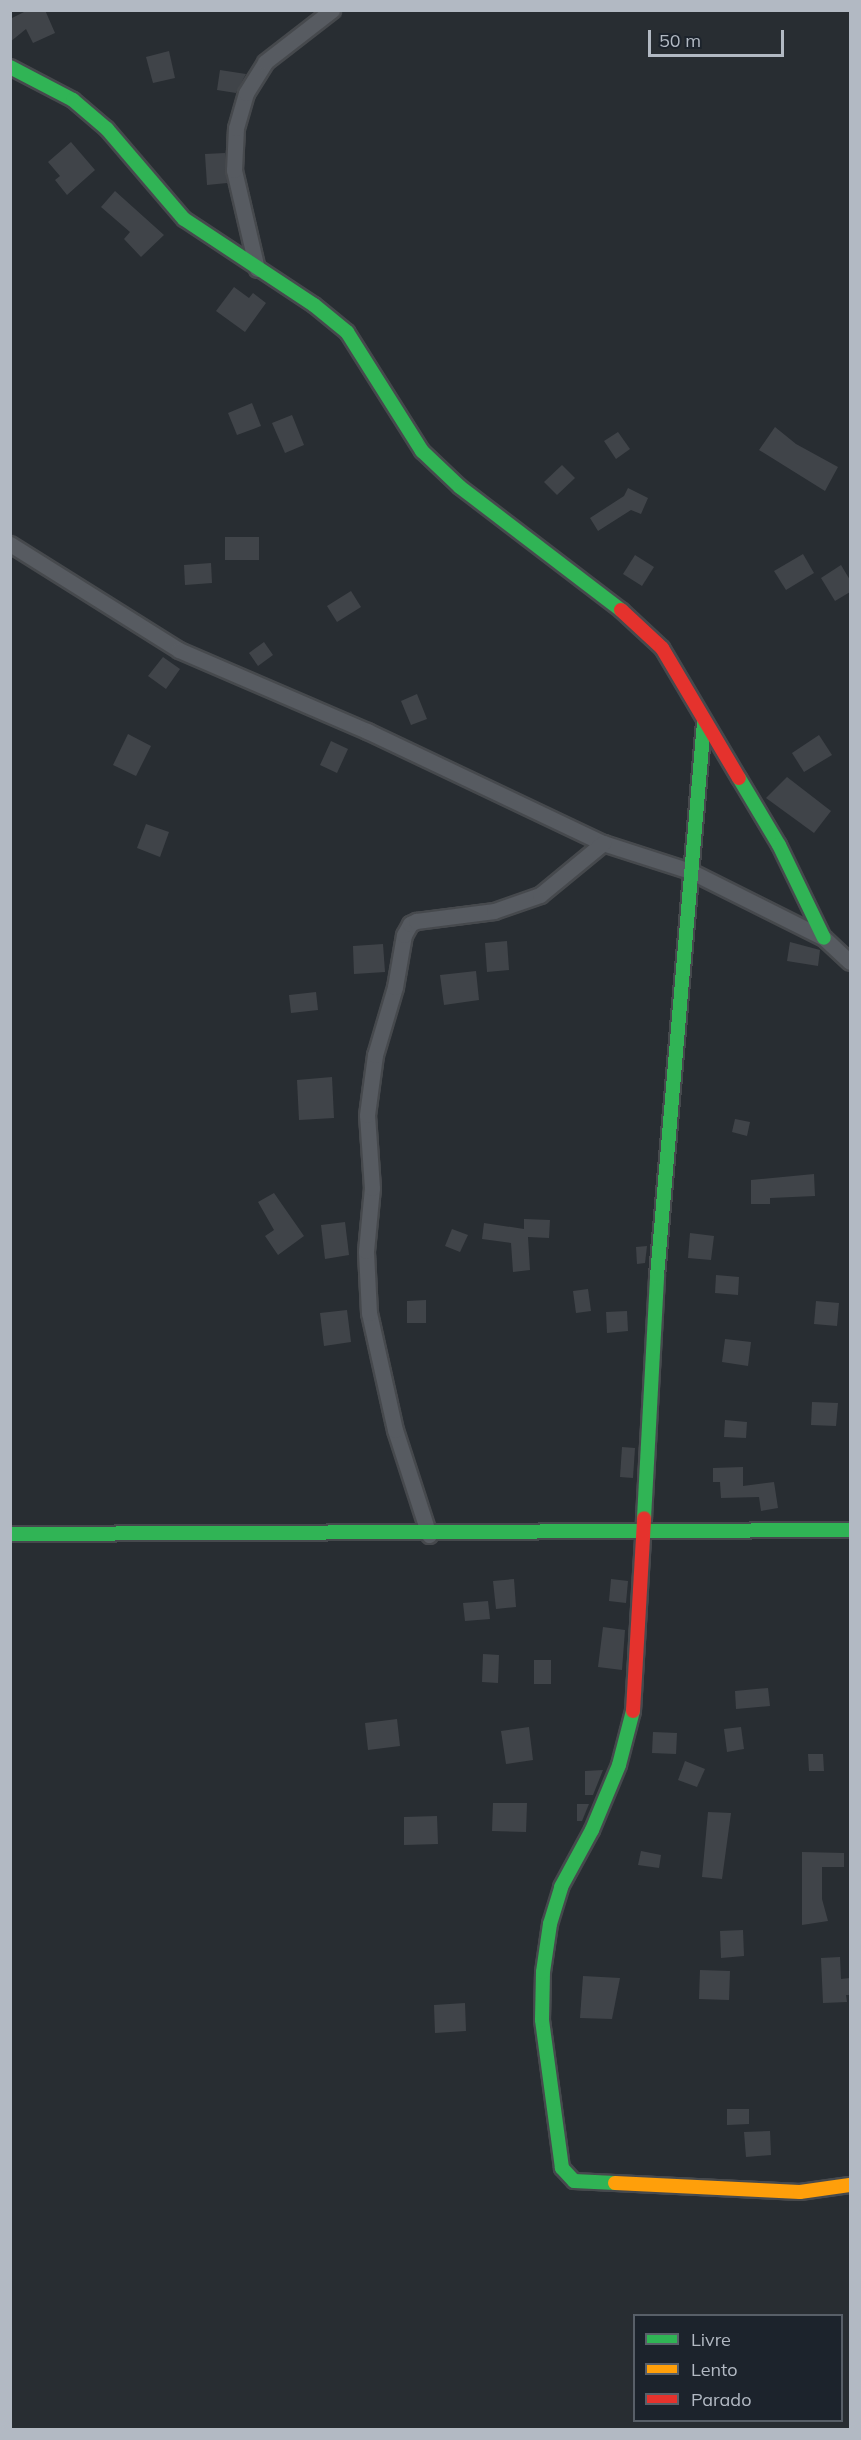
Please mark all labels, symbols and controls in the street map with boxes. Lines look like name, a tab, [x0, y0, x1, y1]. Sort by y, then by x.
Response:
scale bar	[651, 18, 788, 56]
text: 50 m	[659, 29, 701, 52]
legend	[633, 2314, 843, 2422]
text: Livre	[691, 2328, 731, 2351]
text: Lento	[691, 2358, 738, 2381]
text: Parado	[691, 2388, 751, 2411]

